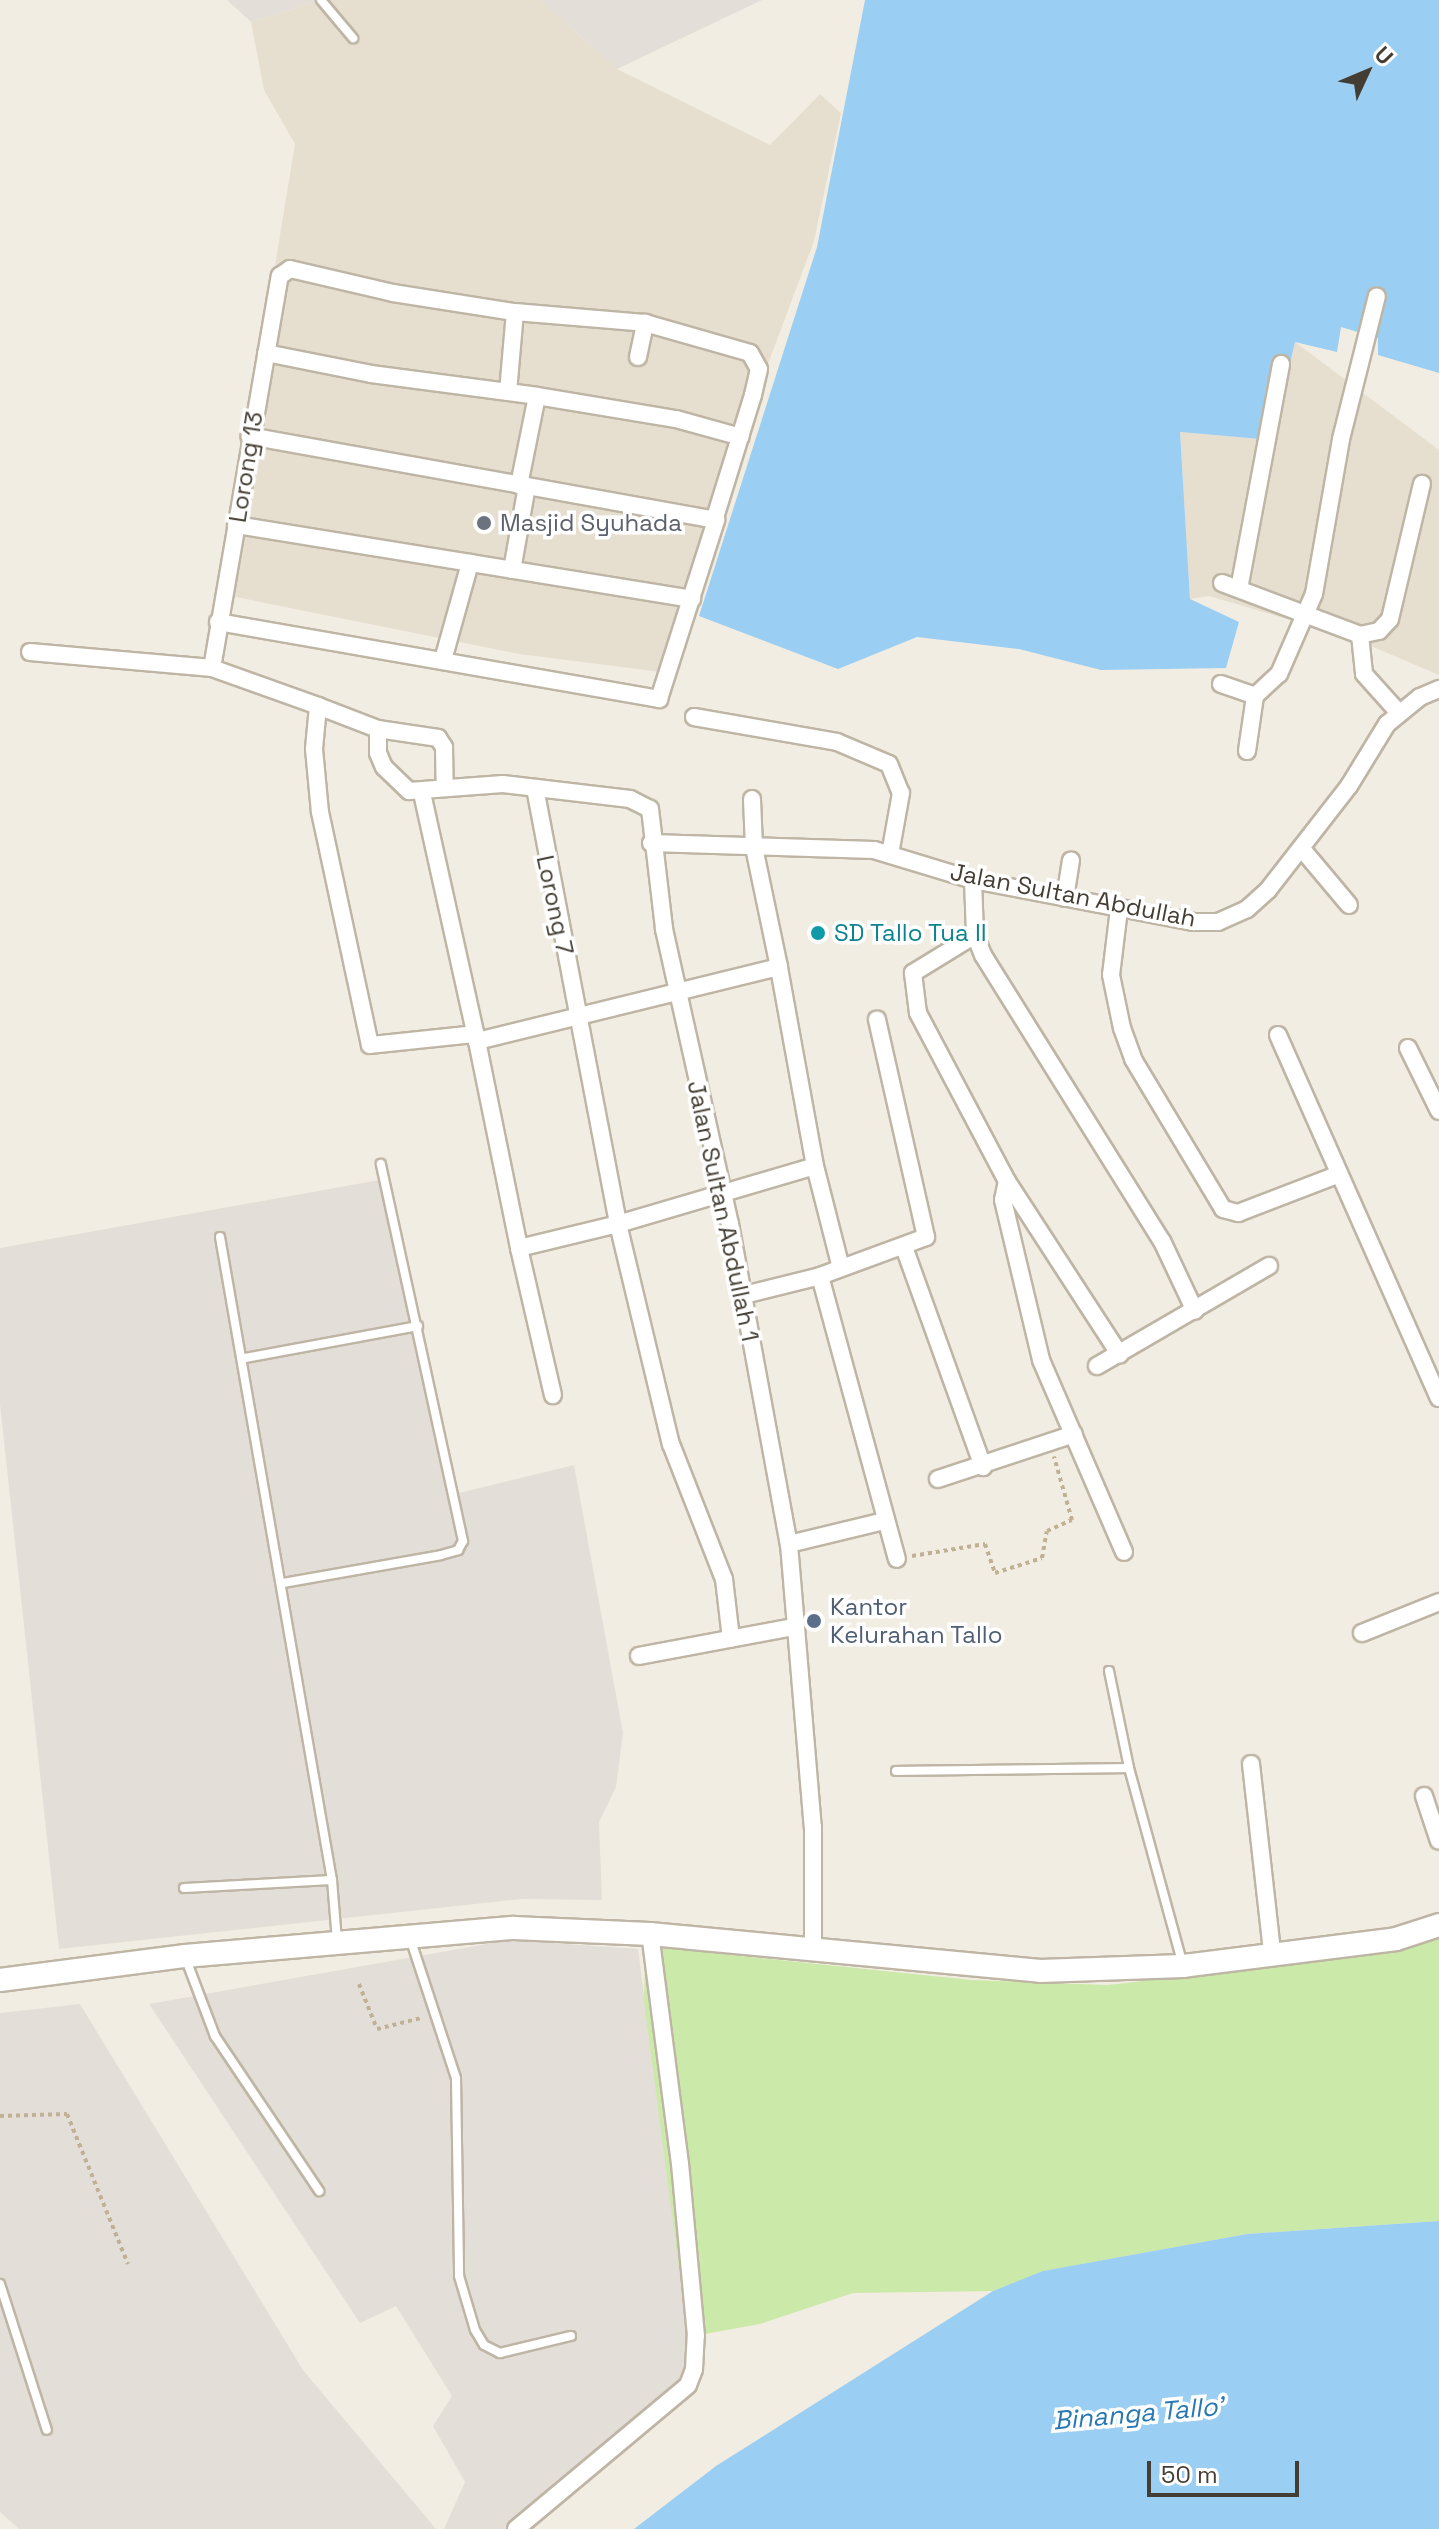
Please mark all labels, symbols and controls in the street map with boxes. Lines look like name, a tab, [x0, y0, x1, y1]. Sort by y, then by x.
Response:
north arrow	[1327, 32, 1407, 112]
text: U	[1369, 40, 1399, 70]
street label: Lorong 13	[223, 409, 269, 525]
place label: Masjid Syuhada	[500, 509, 682, 537]
marker: Masjid Syuhada	[475, 514, 493, 532]
street label: Lorong 7	[530, 853, 580, 957]
street label: Jalan Sultan Abdullah	[948, 857, 1198, 933]
place label: SD Tallo Tua II	[834, 919, 988, 947]
marker: SD Tallo Tua II	[809, 924, 827, 942]
street label: Jalan Sultan Abdullah 1	[681, 1078, 765, 1344]
place label: Kantor Kelurahan Tallo	[830, 1593, 1003, 1649]
marker: Kantor Kelurahan Tallo	[805, 1612, 823, 1630]
water label: Binanga Tallo'	[1051, 2391, 1225, 2437]
scale bar	[1151, 2445, 1303, 2495]
text: 50 m	[1161, 2459, 1218, 2490]

